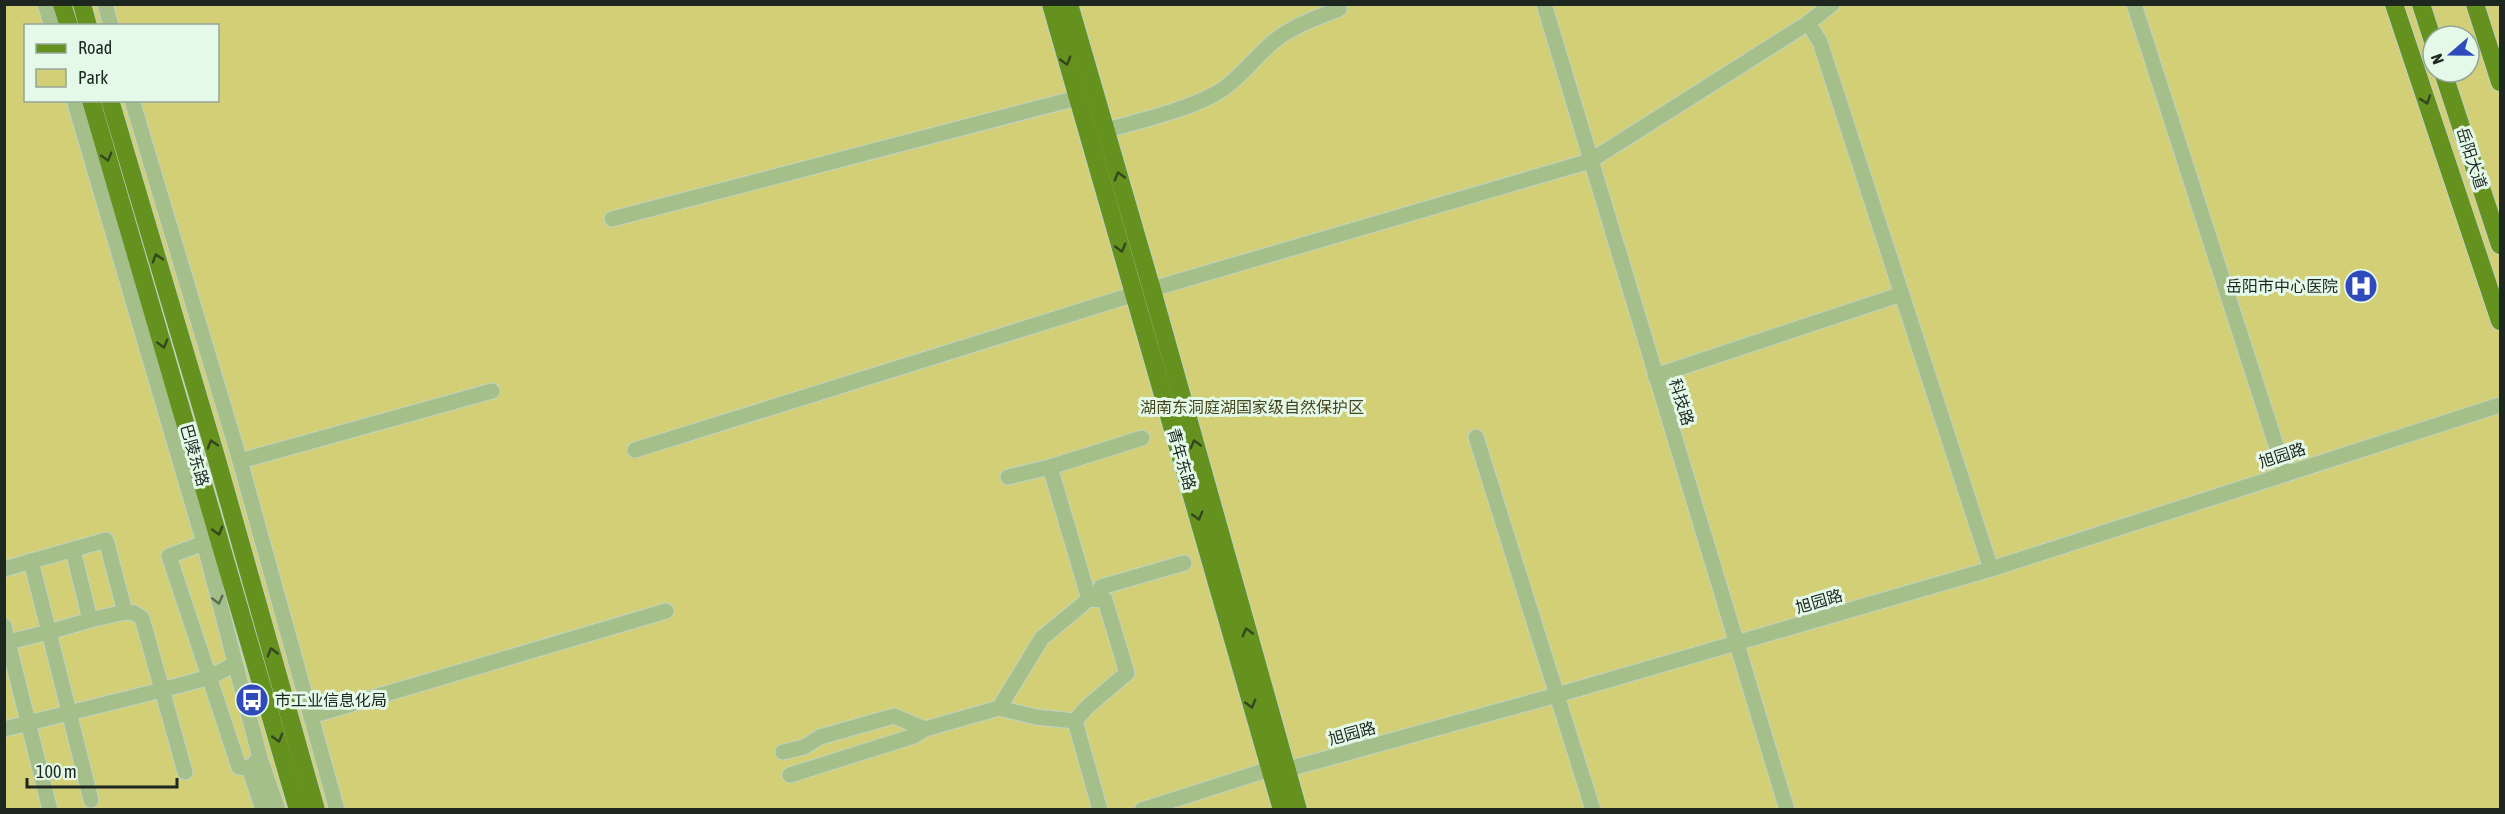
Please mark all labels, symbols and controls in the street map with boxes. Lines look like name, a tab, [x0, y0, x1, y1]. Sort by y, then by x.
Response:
legend	[24, 24, 219, 102]
north arrow	[2421, 24, 2481, 84]
text: Road	[78, 37, 112, 58]
text: N	[2427, 52, 2447, 67]
one-way arrow	[1059, 55, 1071, 66]
text: Park	[78, 67, 108, 88]
one-way arrow	[2419, 94, 2432, 105]
street label: 岳阳大道	[2454, 125, 2490, 191]
one-way arrow	[100, 151, 112, 162]
one-way arrow	[1114, 171, 1126, 182]
one-way arrow	[1114, 242, 1126, 253]
one-way arrow	[152, 253, 164, 263]
hospital icon: 岳阳市中心医院	[2343, 268, 2379, 304]
place label: 岳阳市中心医院	[2226, 277, 2338, 295]
one-way arrow	[156, 338, 168, 349]
street label: 科技路	[1666, 376, 1698, 428]
park label: 湖南东洞庭湖国家级自然保护区	[1140, 398, 1364, 416]
street label: 巴陵东路	[178, 422, 212, 488]
street label: 青年东路	[1165, 426, 1199, 492]
one-way arrow	[1190, 439, 1202, 450]
street label: 旭园路	[2256, 439, 2308, 471]
one-way arrow	[207, 440, 219, 450]
one-way arrow	[1191, 510, 1203, 521]
one-way arrow	[210, 526, 223, 536]
street label: 旭园路	[1793, 586, 1845, 616]
one-way arrow	[211, 595, 224, 605]
one-way arrow	[1242, 627, 1254, 638]
one-way arrow	[266, 647, 279, 657]
bus stop icon: 市工业信息化局	[234, 682, 270, 718]
place label: 市工业信息化局	[275, 691, 387, 709]
one-way arrow	[1244, 698, 1256, 709]
street label: 旭园路	[1326, 718, 1378, 748]
one-way arrow	[270, 733, 283, 743]
scale bar	[27, 751, 177, 789]
text: 100 m	[36, 761, 77, 782]

